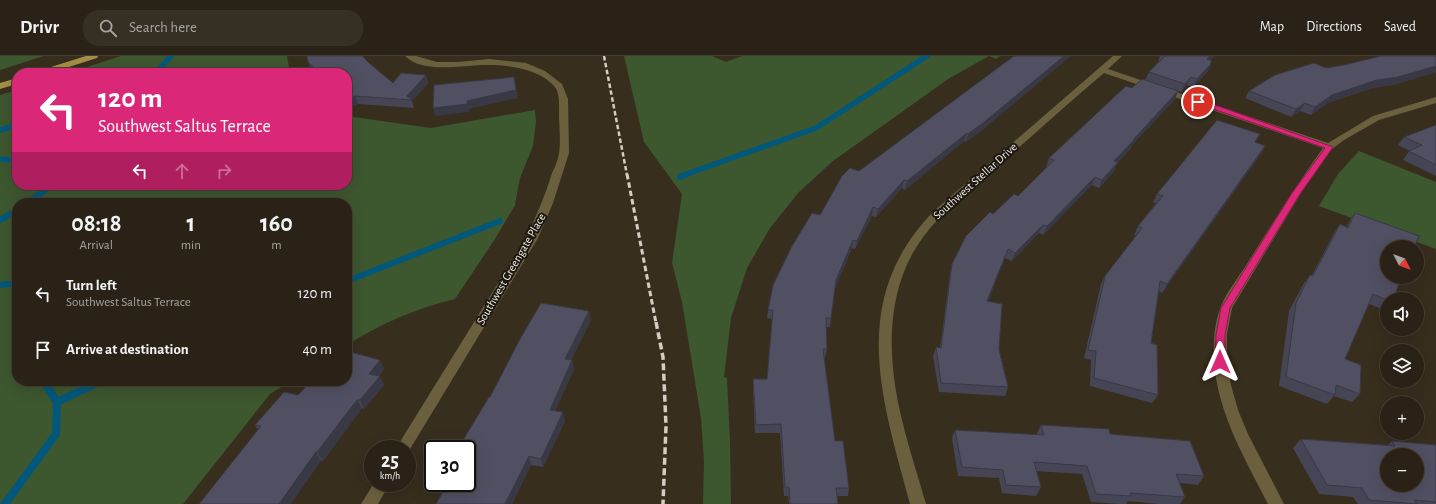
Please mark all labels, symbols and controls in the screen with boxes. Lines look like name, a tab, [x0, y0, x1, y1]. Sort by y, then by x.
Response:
search box	[83, 10, 363, 46]
icon: search	[97, 17, 119, 39]
text: Drivr	[20, 18, 59, 37]
text: Search here	[129, 20, 197, 35]
text: Map	[1260, 20, 1284, 34]
text: Directions	[1306, 20, 1362, 34]
text: Saved	[1384, 20, 1416, 34]
icon: left	[32, 84, 84, 136]
text: 120 m	[98, 85, 163, 113]
pin	[1181, 85, 1215, 119]
icon: arrive	[1187, 91, 1209, 113]
text: Southwest Saltus Terrace	[98, 118, 271, 136]
street label: Southwest Stellar Drive	[931, 140, 1019, 222]
icon: left	[129, 160, 151, 182]
icon: ahead	[171, 160, 193, 182]
icon: right	[213, 160, 235, 182]
street label: Southwest Greengate Place	[474, 211, 548, 327]
text: 08:18	[71, 212, 121, 236]
text: 1	[186, 212, 195, 236]
text: 160	[260, 212, 293, 236]
text: Arrival	[80, 239, 113, 252]
text: min	[181, 239, 201, 252]
text: m	[271, 239, 282, 252]
north arrow	[1380, 240, 1424, 284]
map controls	[1380, 240, 1424, 492]
text: Turn left	[66, 278, 117, 293]
icon: left	[32, 283, 54, 305]
text: 120 m	[298, 286, 332, 301]
button: sound	[1380, 292, 1424, 336]
text: Southwest Saltus Terrace	[66, 296, 191, 309]
icon: arrive	[32, 339, 54, 361]
position arrow	[1199, 341, 1241, 383]
text: Arrive at destination	[66, 342, 189, 357]
text: 40 m	[302, 342, 332, 357]
button: layers	[1380, 344, 1424, 388]
button: +	[1380, 396, 1424, 440]
speed limit sign: 30	[424, 440, 476, 492]
button: −	[1380, 448, 1424, 492]
text: 25	[381, 451, 399, 471]
text: km/h	[380, 471, 400, 481]

